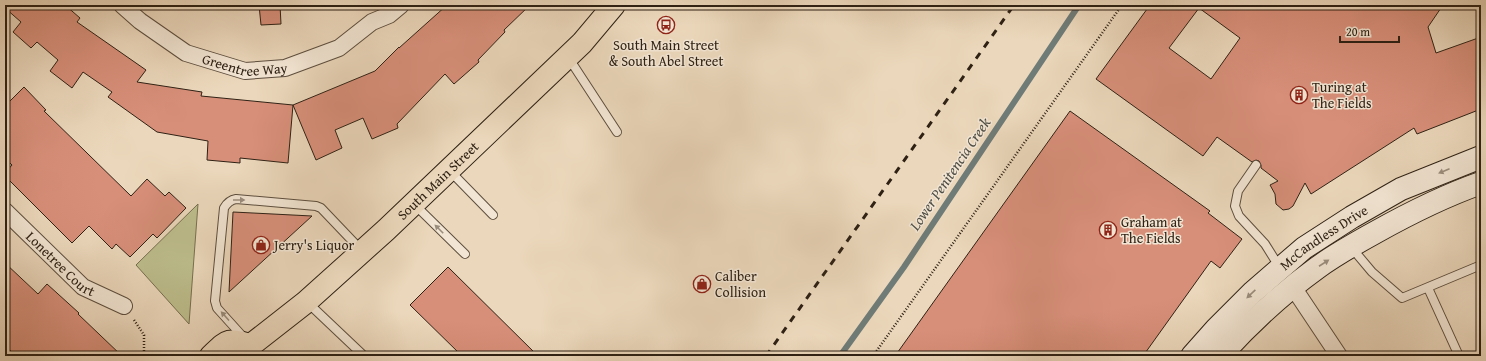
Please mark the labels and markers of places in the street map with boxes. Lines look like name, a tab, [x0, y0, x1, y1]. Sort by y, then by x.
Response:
bus stop icon: South Main Street & South Abel Street	[656, 15, 676, 35]
place label: South Main Street & South Abel Street	[609, 35, 723, 71]
place label: Turing at The Fields	[1312, 77, 1372, 113]
building icon: Turing at The Fields	[1289, 85, 1309, 105]
place label: Graham at The Fields	[1121, 212, 1182, 248]
building icon: Graham at The Fields	[1098, 220, 1118, 240]
shop icon: Jerry's Liquor	[251, 235, 271, 255]
place label: Jerry's Liquor	[272, 235, 355, 255]
place label: Caliber Collision	[715, 266, 766, 302]
shop icon: Caliber Collision	[692, 274, 712, 294]

